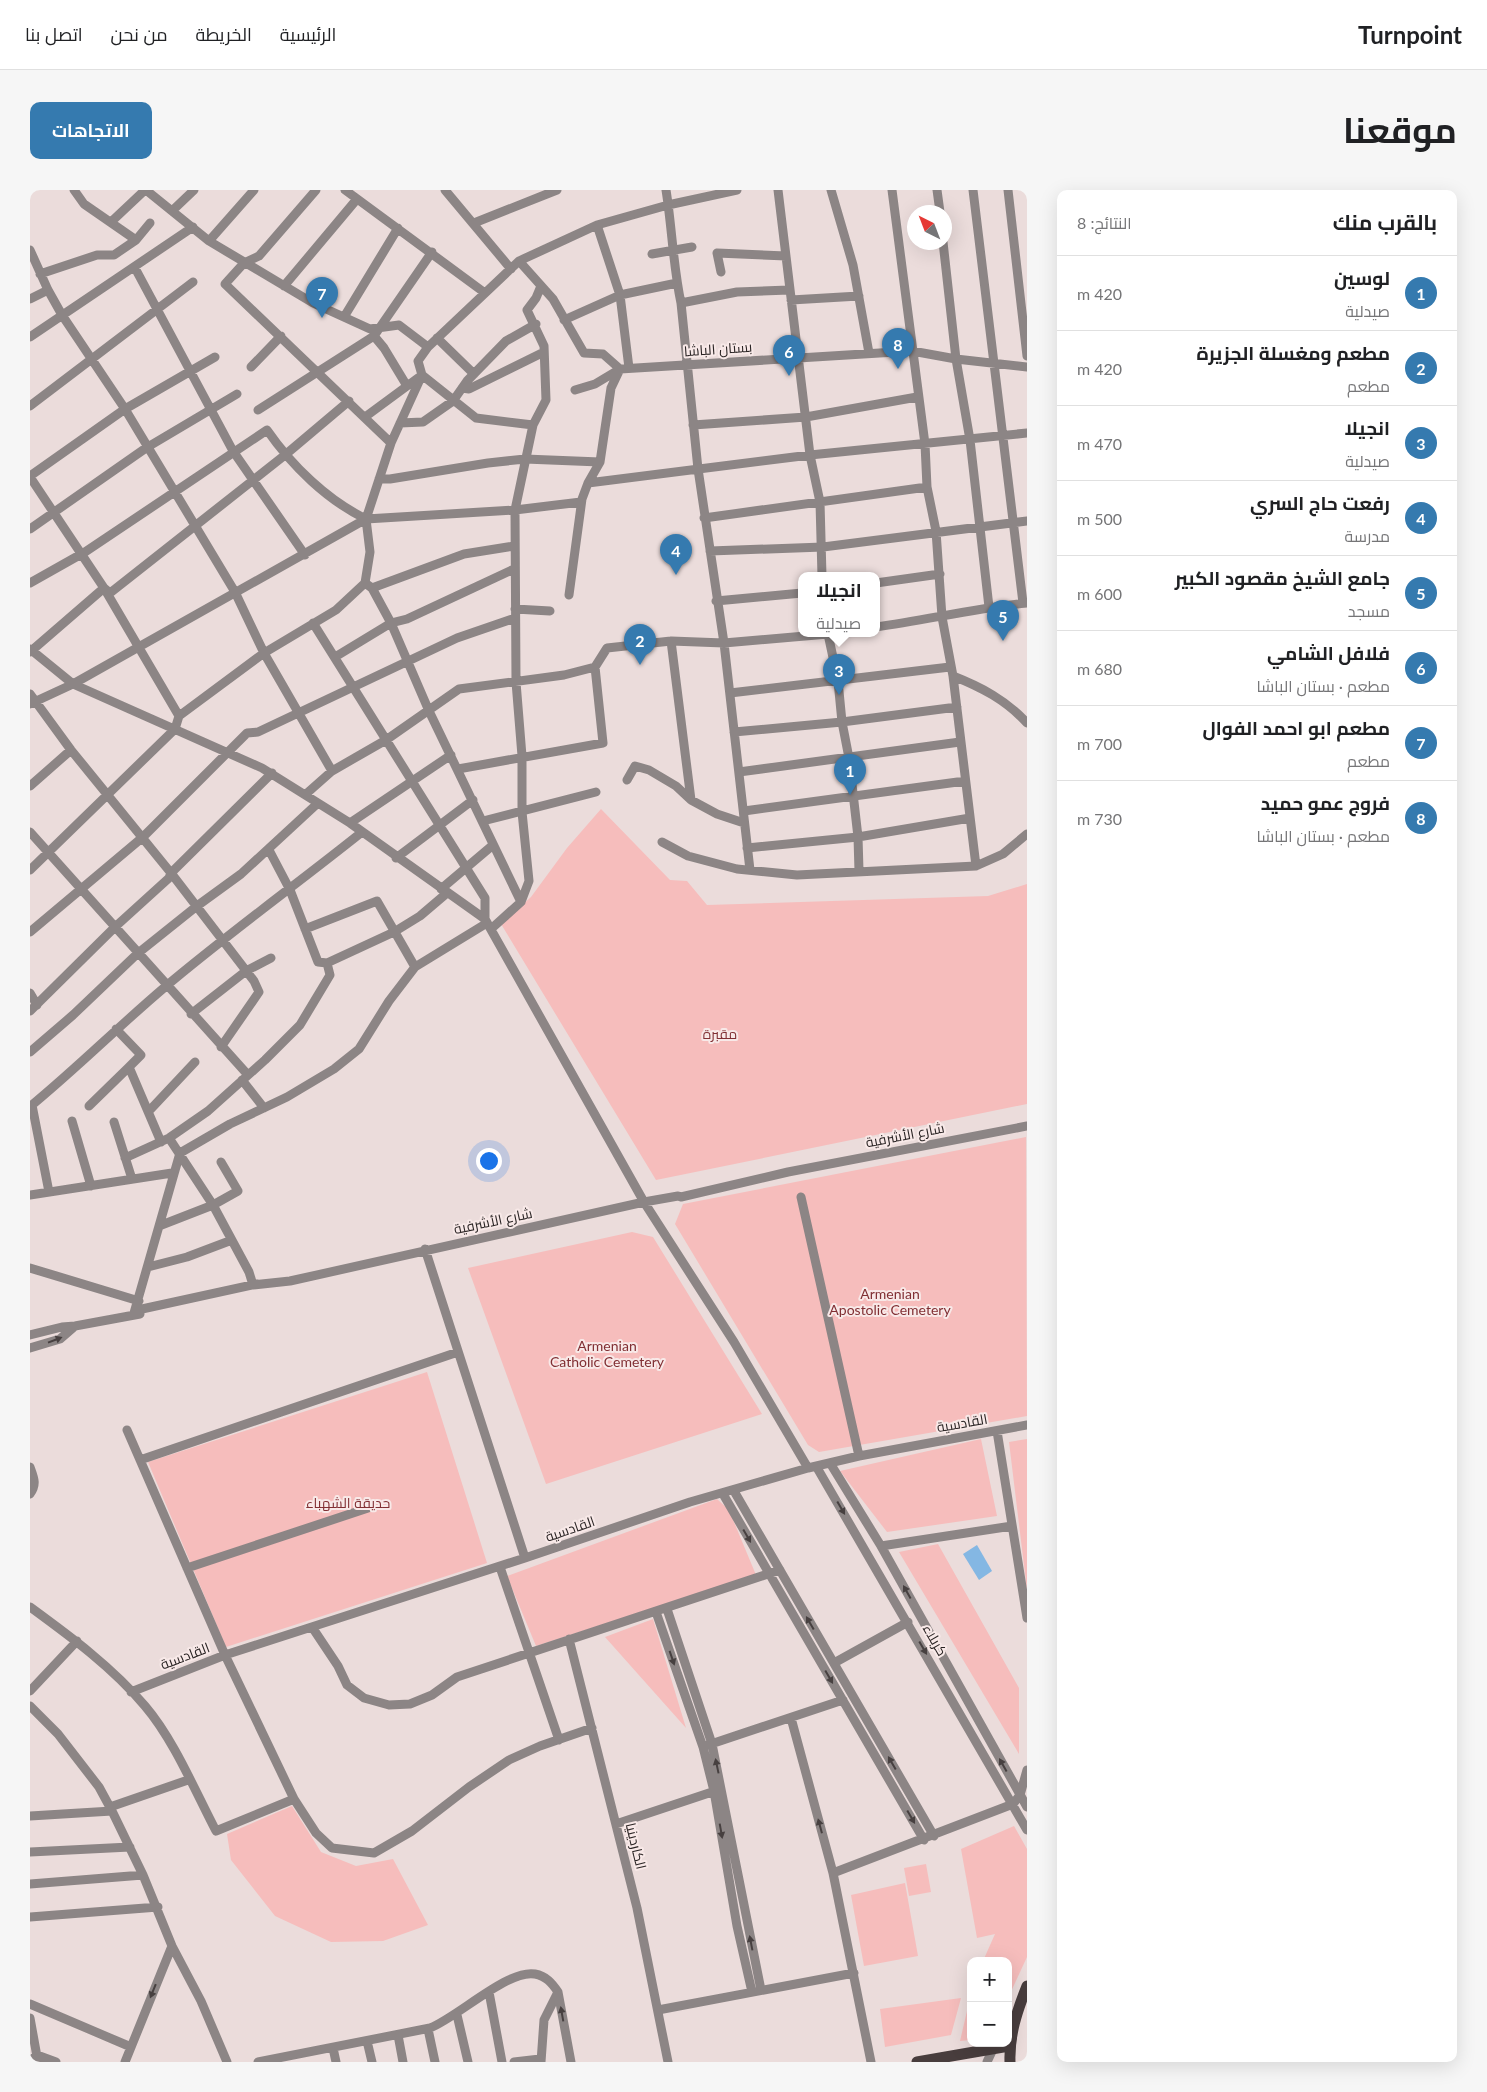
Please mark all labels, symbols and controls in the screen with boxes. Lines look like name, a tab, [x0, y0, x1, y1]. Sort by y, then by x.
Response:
text: Turnpoint	[1358, 20, 1462, 49]
text: اتصل بنا	[25, 23, 83, 45]
text: من نحن	[111, 23, 168, 45]
text: الخريطة	[196, 23, 252, 45]
text: الرئيسية	[280, 23, 336, 45]
button: الاتجاهات	[30, 102, 152, 159]
text: موقعنا	[1343, 108, 1457, 150]
north arrow	[907, 205, 952, 250]
text: بالقرب منك	[1333, 209, 1437, 234]
text: النتائج: 8	[1077, 213, 1132, 232]
text: لوسين	[1334, 266, 1390, 289]
pin: 7	[306, 277, 338, 318]
text: 420 m	[1077, 284, 1122, 303]
text: 1	[1416, 284, 1426, 303]
text: صيدلية	[1345, 301, 1390, 320]
pin: 8	[882, 328, 914, 369]
pin: 6	[773, 335, 805, 376]
street label: بستان الباشا	[683, 338, 753, 359]
text: مطعم ومغسلة الجزيرة	[1197, 341, 1390, 364]
text: 420 m	[1077, 359, 1122, 378]
text: 2	[1416, 359, 1426, 378]
text: مطعم	[1347, 376, 1390, 395]
text: انجيلا	[1345, 416, 1390, 439]
text: 470 m	[1077, 434, 1122, 453]
text: 3	[1416, 434, 1426, 453]
text: صيدلية	[1345, 451, 1390, 470]
text: رفعت حاج السري	[1250, 491, 1390, 514]
text: 500 m	[1077, 509, 1122, 528]
text: 4	[1416, 509, 1426, 528]
text: مدرسة	[1344, 526, 1390, 545]
pin: 4	[660, 534, 692, 575]
text: جامع الشيخ مقصود الكبير	[1175, 566, 1390, 589]
popup	[798, 572, 880, 637]
text: انجيلا	[816, 578, 862, 601]
text: 600 m	[1077, 584, 1122, 603]
text: 5	[1416, 584, 1426, 603]
pin: 5	[987, 600, 1019, 641]
text: مسجد	[1348, 601, 1390, 620]
text: صيدلية	[816, 613, 861, 632]
pin: 2	[624, 624, 656, 665]
text: فلافل الشامي	[1267, 641, 1390, 664]
pin: 3	[823, 654, 855, 695]
text: 680 m	[1077, 659, 1122, 678]
text: 6	[1416, 659, 1426, 678]
text: مطعم · بستان الباشا	[1256, 676, 1390, 695]
text: مطعم ابو احمد الفوال	[1202, 716, 1390, 739]
text: 700 m	[1077, 734, 1122, 753]
text: 7	[1416, 734, 1426, 753]
text: مطعم	[1347, 751, 1390, 770]
pin: 1	[834, 754, 866, 795]
text: فروج عمو حميد	[1261, 791, 1390, 814]
text: 730 m	[1077, 809, 1122, 828]
text: 8	[1416, 809, 1426, 828]
text: مطعم · بستان الباشا	[1256, 826, 1390, 845]
park label: مقبرة	[703, 1025, 737, 1042]
street label: شارع الأشرفية	[864, 1119, 946, 1151]
your location	[476, 1148, 502, 1174]
street label: شارع الأشرفية	[452, 1204, 534, 1238]
park label: Armenian Apostolic Cemetery	[829, 1285, 951, 1318]
one-way arrow	[47, 1336, 62, 1344]
park label: Armenian Catholic Cemetery	[550, 1337, 665, 1370]
street label: القادسية	[935, 1410, 989, 1435]
park label: حديقة الشهباء	[306, 1494, 390, 1511]
one-way arrow	[837, 1501, 846, 1514]
street label: القادسية	[543, 1512, 597, 1545]
one-way arrow	[743, 1529, 751, 1544]
one-way arrow	[903, 1585, 911, 1600]
one-way arrow	[806, 1616, 815, 1629]
street label: كربلاء	[920, 1621, 951, 1659]
street label: القادسية	[158, 1638, 212, 1673]
one-way arrow	[919, 1642, 928, 1655]
one-way arrow	[668, 1651, 676, 1666]
one-way arrow	[824, 1670, 833, 1683]
one-way arrow	[712, 1757, 720, 1773]
one-way arrow	[887, 1757, 896, 1770]
one-way arrow	[999, 1758, 1007, 1772]
one-way arrow	[906, 1811, 915, 1824]
one-way arrow	[816, 1818, 824, 1833]
street label: الكاردينيا	[622, 1821, 650, 1871]
one-way arrow	[717, 1823, 725, 1839]
one-way arrow	[747, 1934, 755, 1950]
map controls	[967, 1957, 1012, 2047]
button: +	[967, 1957, 1012, 2002]
one-way arrow	[149, 1984, 157, 1998]
button: −	[967, 2002, 1012, 2047]
one-way arrow	[558, 2006, 566, 2022]

